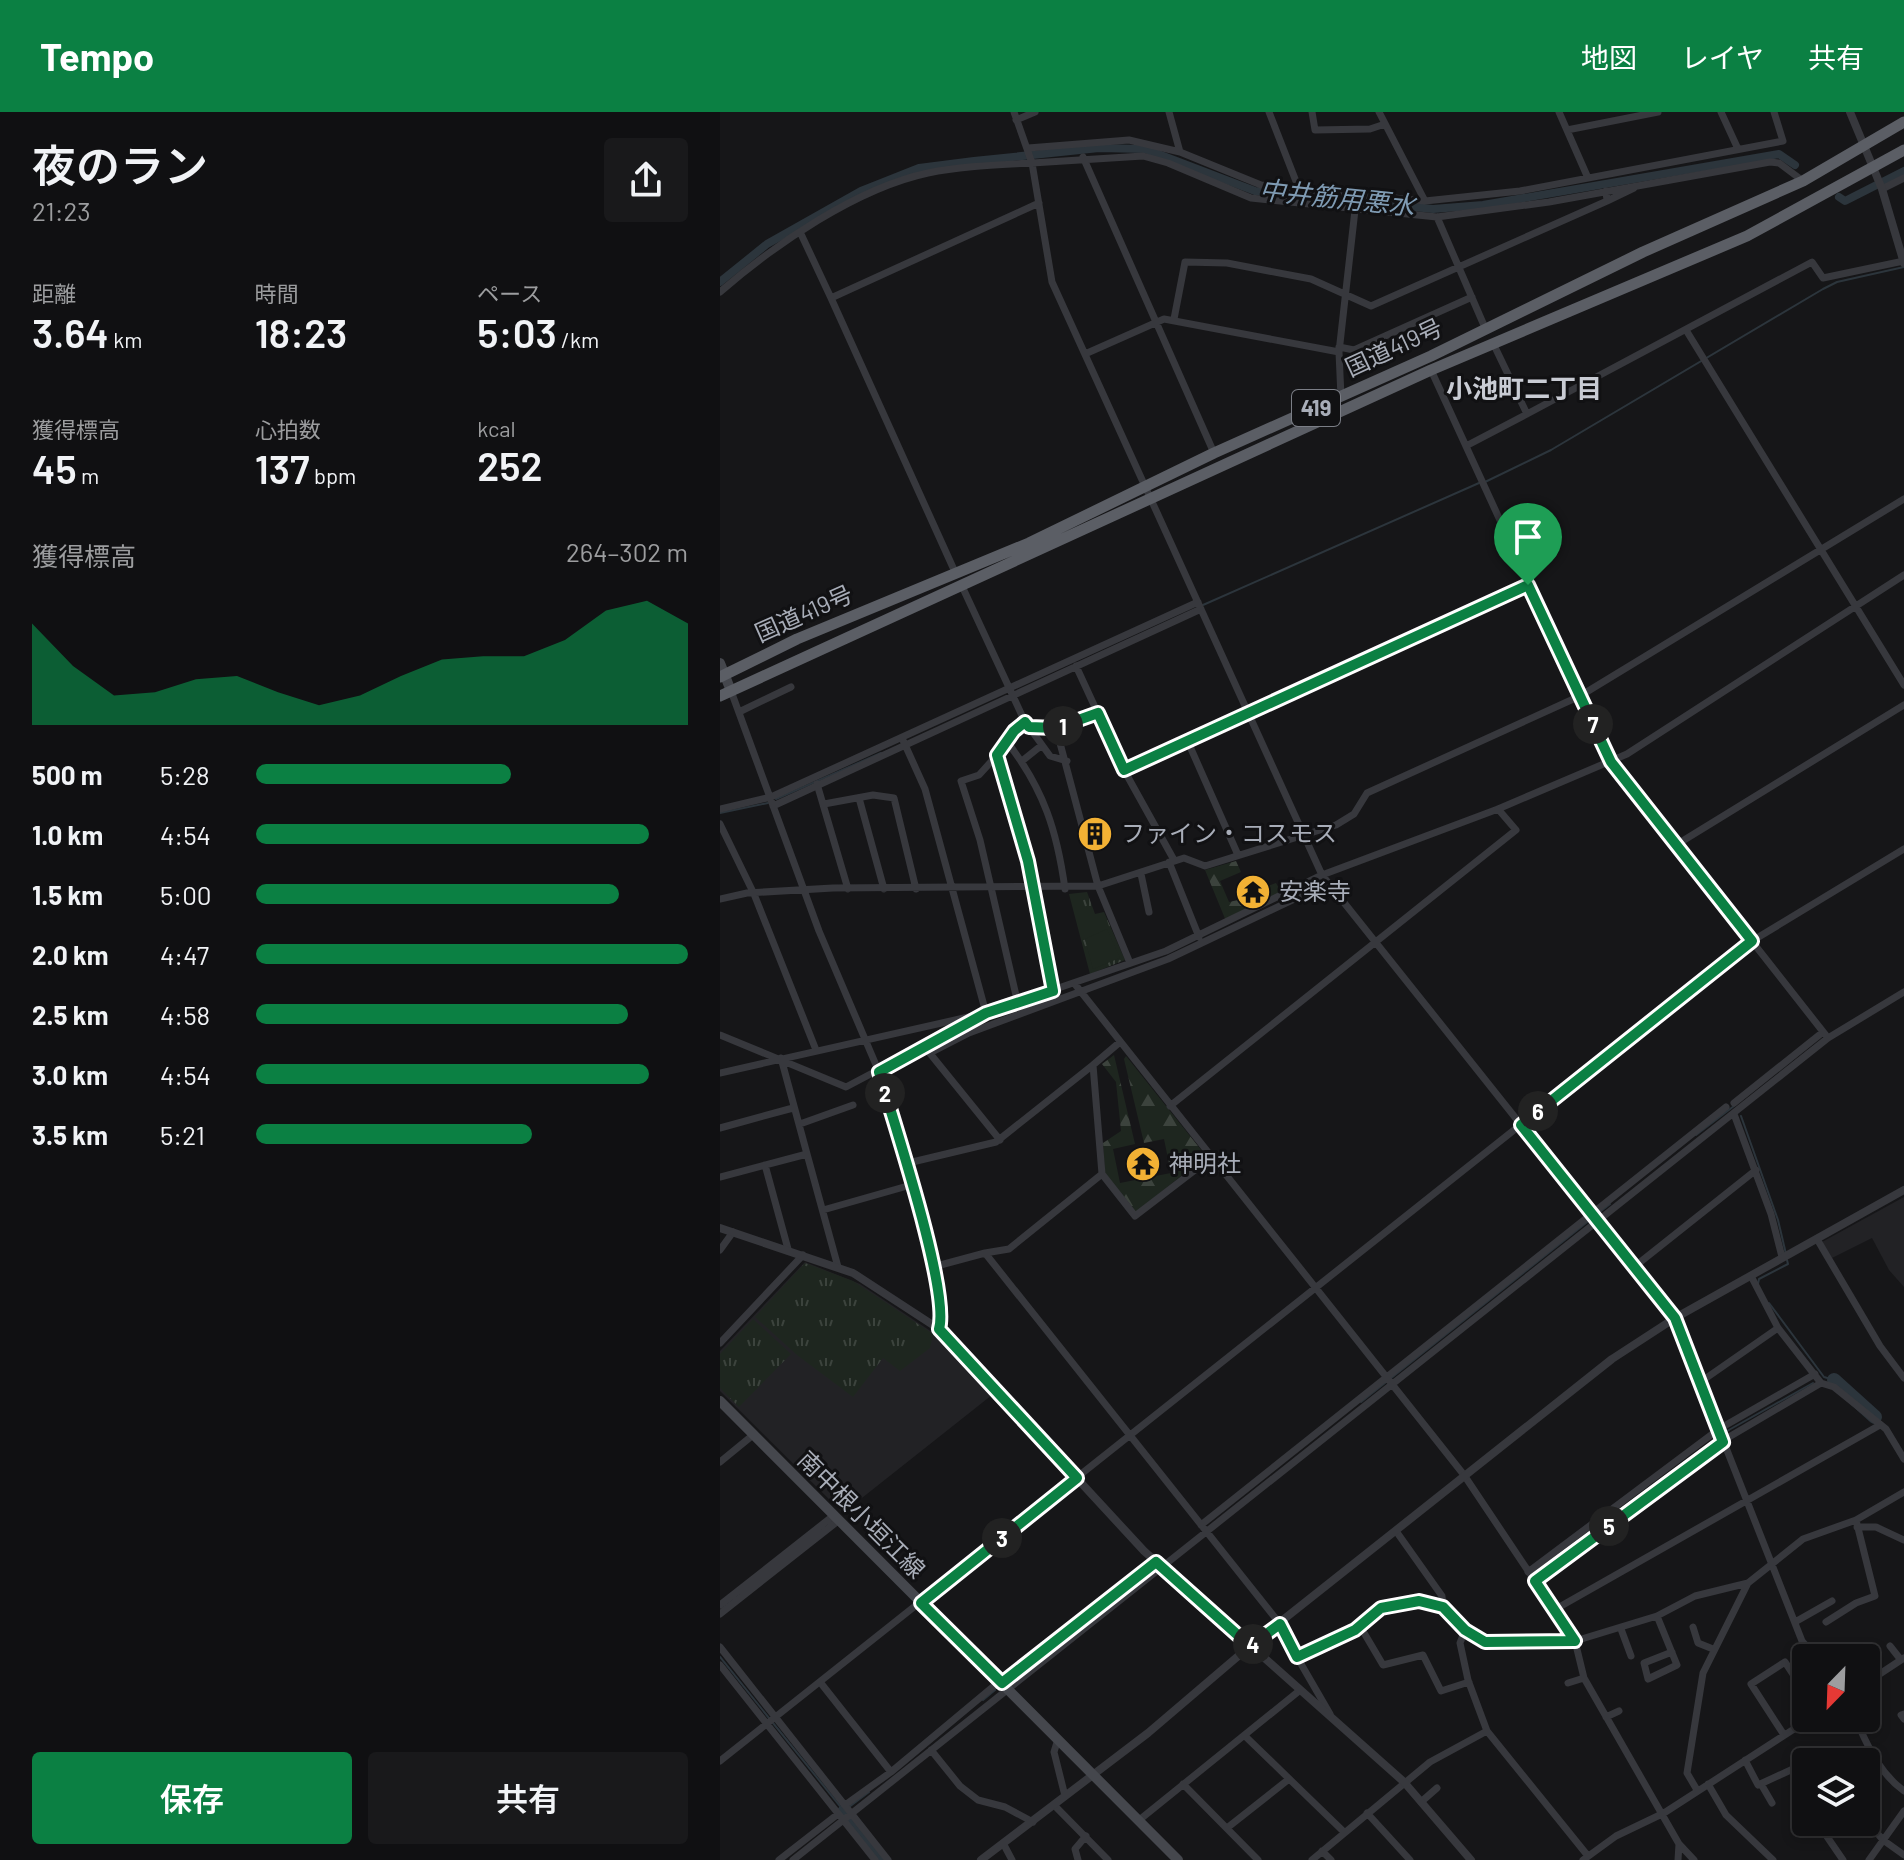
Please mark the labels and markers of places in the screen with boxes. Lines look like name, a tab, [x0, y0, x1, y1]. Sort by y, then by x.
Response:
pin	[1494, 503, 1562, 585]
pin: 7	[1573, 704, 1613, 744]
pin: 1	[1043, 706, 1083, 746]
building icon: ファイン・コスモス	[1076, 815, 1114, 853]
place label: ファイン・コスモス	[1121, 818, 1337, 847]
temple icon: 安楽寺	[1234, 873, 1272, 911]
place label: 安楽寺	[1279, 876, 1351, 905]
pin: 2	[865, 1073, 905, 1113]
pin: 6	[1518, 1091, 1558, 1131]
temple icon: 神明社	[1124, 1145, 1162, 1183]
place label: 神明社	[1169, 1148, 1241, 1177]
pin: 5	[1589, 1506, 1629, 1546]
pin: 3	[982, 1518, 1022, 1558]
pin: 4	[1233, 1624, 1273, 1664]

